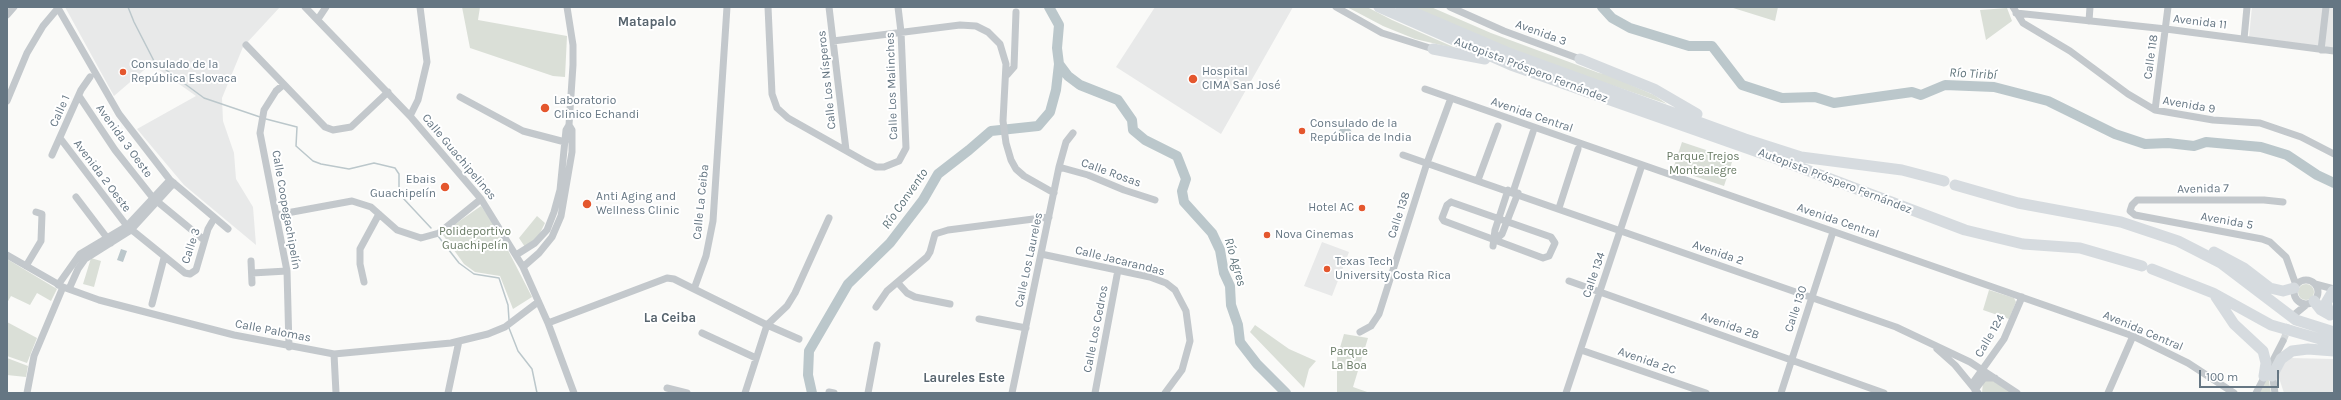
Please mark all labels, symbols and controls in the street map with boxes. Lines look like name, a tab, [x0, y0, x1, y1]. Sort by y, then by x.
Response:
street label: Avenida 11	[2172, 12, 2228, 32]
district label: Matapalo	[618, 14, 676, 30]
street label: Avenida 3	[1513, 17, 1569, 49]
street label: Calle Los Nísperos	[815, 30, 839, 130]
street label: Calle Los Malinches	[883, 32, 901, 140]
street label: Autopista Próspero Fernández	[1452, 34, 1610, 106]
street label: Calle 118	[2141, 34, 2161, 80]
place label: Consulado de la República Eslovaca	[131, 58, 237, 86]
place label: Hospital CIMA San José	[1202, 65, 1280, 93]
water label: Río Tiribí	[1949, 65, 1997, 83]
marker: Consulado de la República Eslovaca	[118, 67, 128, 77]
marker: Hospital CIMA San José	[1187, 73, 1199, 85]
street label: Calle 1	[47, 93, 73, 129]
street label: Avenida 9	[2162, 93, 2216, 117]
place label: Laboratorio Clinico Echandi	[554, 94, 639, 122]
street label: Avenida Central	[1489, 94, 1575, 136]
street label: Avenida 3 Oeste	[93, 102, 155, 180]
marker: Laboratorio Clinico Echandi	[539, 102, 551, 114]
street label: Calle Guachipelines	[419, 111, 499, 203]
place label: Consulado de la República de India	[1310, 117, 1412, 145]
marker: Consulado de la República de India	[1297, 126, 1307, 136]
street label: Avenida 2 Oeste	[70, 137, 134, 215]
street label: Autopista Próspero Fernández	[1756, 145, 1914, 217]
street label: Calle Coopegachipelín	[268, 149, 304, 271]
park label: Parque Trejos Montealegre	[1666, 150, 1740, 178]
street label: Calle Rosas	[1079, 155, 1143, 191]
street label: Calle La Ceiba	[690, 164, 712, 240]
water label: Río Convento	[878, 166, 932, 232]
place label: Ebais Guachipelín	[370, 173, 436, 201]
marker: Ebais Guachipelín	[439, 181, 451, 193]
street label: Avenida 7	[2177, 181, 2229, 197]
place label: Anti Aging and Wellness Clinic	[596, 190, 679, 218]
street label: Calle 138	[1385, 190, 1413, 240]
marker: Anti Aging and Wellness Clinic	[581, 198, 593, 210]
street label: Avenida Central	[1795, 200, 1881, 242]
place label: Hotel AC	[1308, 201, 1354, 215]
marker: Hotel AC	[1357, 203, 1367, 213]
street label: Avenida 5	[2200, 209, 2254, 233]
street label: Calle Los Laureles	[1012, 211, 1046, 309]
park label: Polideportivo Guachipelín	[439, 225, 511, 253]
street label: Calle 3	[178, 226, 204, 266]
place label: Nova Cinemas	[1275, 228, 1354, 242]
marker: Nova Cinemas	[1262, 230, 1272, 240]
water label: Río Agres	[1221, 236, 1249, 288]
street label: Avenida 2	[1691, 238, 1745, 268]
street label: Calle Jacarandas	[1074, 243, 1166, 279]
street label: Calle 134	[1579, 250, 1609, 300]
place label: Texas Tech University Costa Rica	[1335, 255, 1451, 283]
marker: Texas Tech University Costa Rica	[1322, 264, 1332, 274]
street label: Calle Los Cedros	[1080, 284, 1112, 374]
street label: Calle 130	[1782, 284, 1810, 334]
street label: Avenida Central	[2101, 308, 2185, 354]
street label: Avenida 2B	[1699, 309, 1761, 343]
district label: La Ceiba	[644, 310, 696, 326]
street label: Calle 124	[1972, 312, 2008, 360]
street label: Calle Palomas	[234, 317, 312, 345]
street label: Avenida 2C	[1616, 344, 1678, 378]
park label: Parque La Boa	[1330, 345, 1368, 373]
scale bar	[2201, 362, 2281, 388]
district label: Laureles Este	[923, 370, 1005, 386]
text: 100 m	[2206, 370, 2238, 384]

